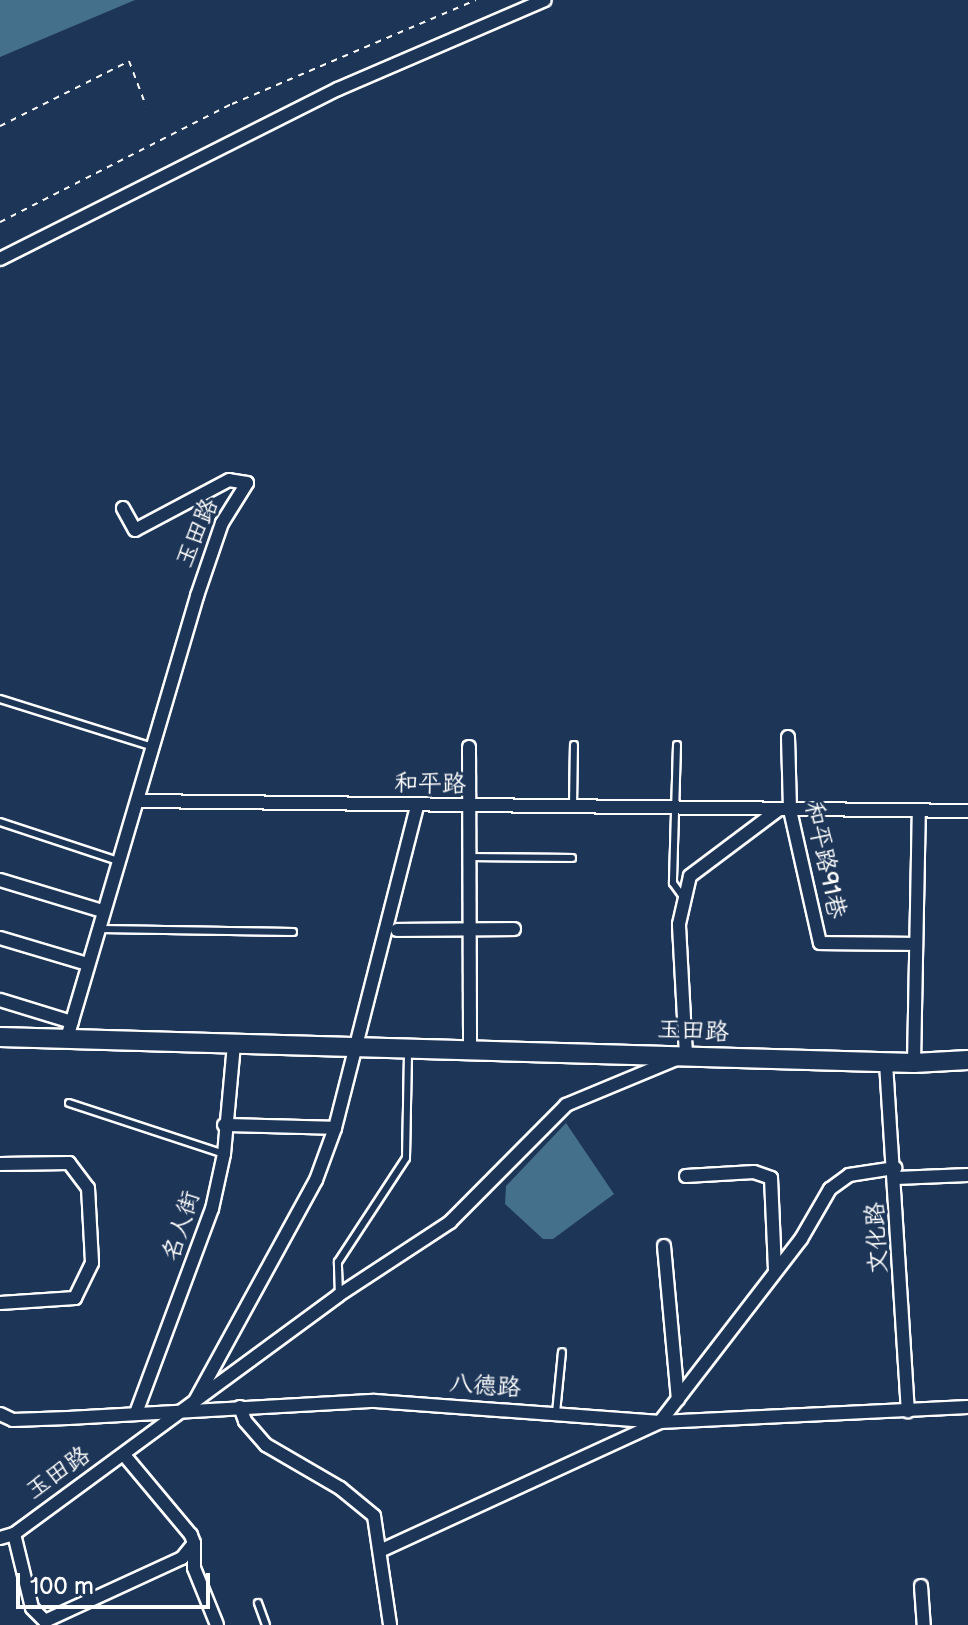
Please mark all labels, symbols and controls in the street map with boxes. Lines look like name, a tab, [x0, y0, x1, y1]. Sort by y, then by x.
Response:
street label: 玉田路	[170, 494, 224, 572]
street label: 和平路	[394, 769, 466, 799]
street label: 和平路91巷	[799, 799, 851, 921]
street label: 玉田路	[656, 1015, 730, 1047]
street label: 名人街	[156, 1187, 206, 1265]
street label: 文化路	[861, 1201, 893, 1275]
street label: 八德路	[448, 1369, 522, 1403]
street label: 玉田路	[20, 1441, 96, 1505]
scale bar	[20, 1557, 214, 1607]
text: 100 m	[30, 1572, 94, 1601]

